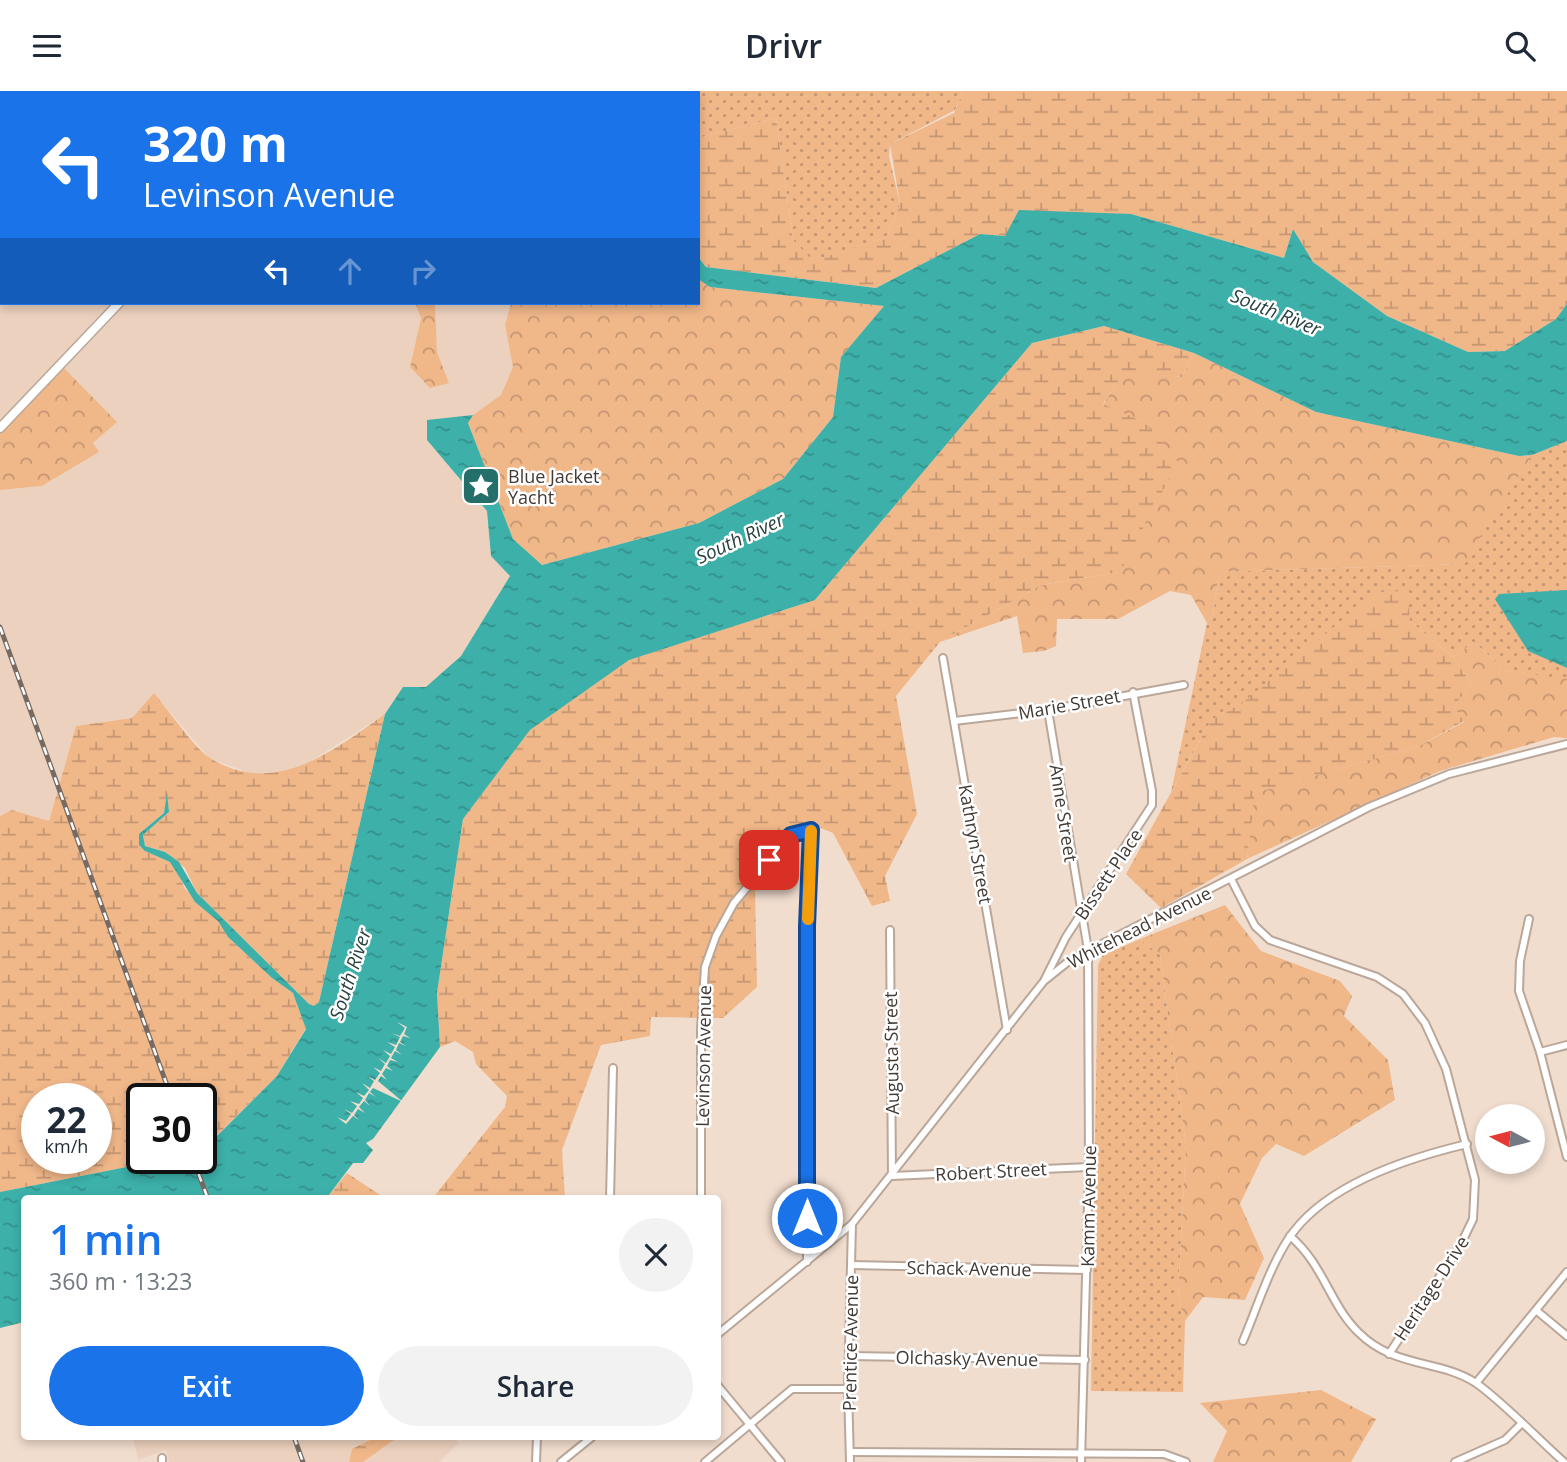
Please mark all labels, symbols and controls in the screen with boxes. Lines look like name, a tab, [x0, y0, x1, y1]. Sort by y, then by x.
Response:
text: Drivr	[745, 24, 822, 67]
icon: menu	[28, 27, 66, 65]
icon: search	[1501, 27, 1539, 65]
text: 320 m	[143, 110, 288, 176]
icon: left	[28, 119, 119, 210]
text: Levinson Avenue	[143, 173, 395, 216]
icon: left	[258, 252, 296, 290]
icon: ahead	[331, 252, 369, 290]
icon: right	[404, 252, 442, 290]
water label: South River	[1227, 282, 1326, 342]
place label: Blue Jacket Yacht	[508, 464, 599, 509]
place icon: Blue Jacket Yacht	[460, 465, 502, 507]
water label: South River	[692, 506, 790, 570]
street label: Marie Street	[1016, 683, 1122, 725]
street label: Anne Street	[1044, 762, 1084, 864]
street label: Kathryn Street	[954, 782, 998, 906]
street label: Bissett Place	[1069, 824, 1147, 924]
pin	[739, 830, 799, 890]
icon: arrive	[750, 841, 788, 879]
street label: Whitehead Avenue	[1063, 880, 1215, 974]
water label: South River	[323, 924, 377, 1023]
street label: Levinson Avenue	[690, 985, 716, 1127]
street label: Augusta Street	[878, 991, 904, 1115]
speed limit sign: 30	[126, 1083, 217, 1174]
text: 22	[46, 1096, 87, 1143]
north arrow	[1475, 1104, 1545, 1174]
map controls	[1475, 1104, 1545, 1174]
text: km/h	[45, 1134, 88, 1158]
street label: Kamm Avenue	[1075, 1145, 1101, 1267]
street label: Robert Street	[935, 1156, 1047, 1186]
position arrow	[770, 1181, 844, 1255]
text: 1 min	[49, 1210, 162, 1267]
button: close	[619, 1218, 693, 1292]
street label: Heritage Drive	[1388, 1231, 1474, 1345]
street label: Schack Avenue	[906, 1255, 1032, 1281]
text: 360 m · 13:23	[49, 1265, 192, 1297]
street label: Prentice Avenue	[837, 1275, 863, 1411]
street label: Olchasky Avenue	[895, 1345, 1039, 1371]
button: Exit	[49, 1346, 364, 1426]
button: Share	[378, 1346, 693, 1426]

